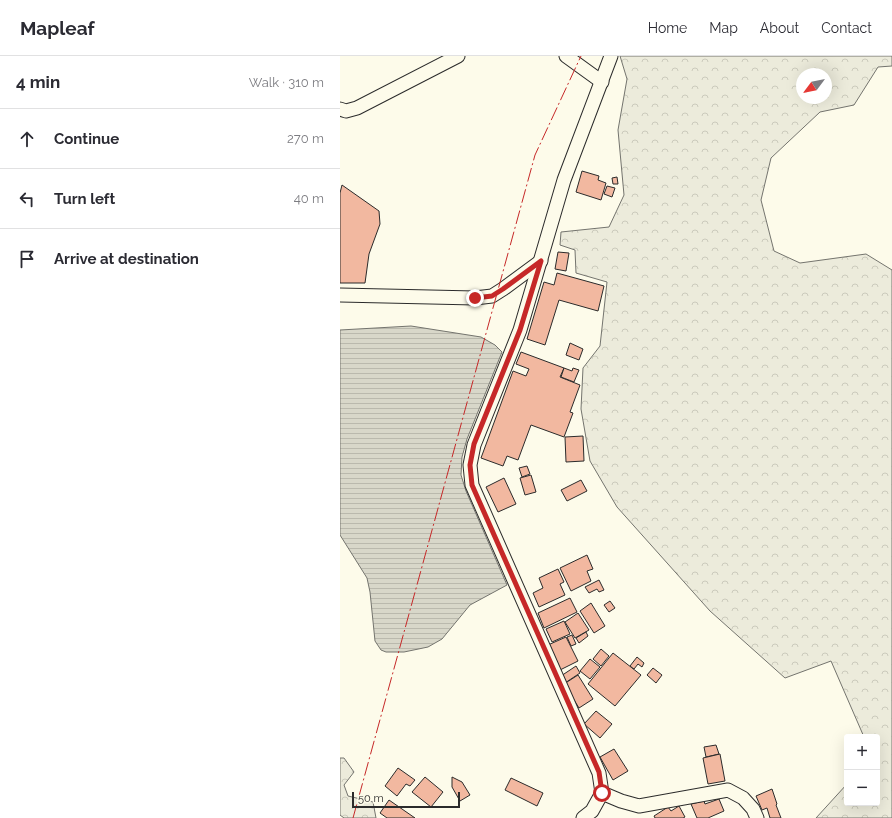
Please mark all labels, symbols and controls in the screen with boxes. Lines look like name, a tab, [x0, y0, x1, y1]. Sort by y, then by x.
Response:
text: Mapleaf	[20, 17, 95, 39]
text: Home	[648, 20, 687, 36]
text: Map	[709, 20, 738, 36]
text: About	[760, 20, 799, 36]
text: Contact	[821, 20, 872, 36]
north arrow	[796, 68, 832, 104]
text: 4 min	[16, 72, 60, 92]
text: Walk · 310 m	[249, 75, 324, 90]
icon: ahead	[16, 128, 38, 150]
text: Continue	[54, 130, 119, 148]
text: 270 m	[287, 131, 324, 146]
icon: left	[16, 188, 38, 210]
text: Turn left	[54, 190, 115, 208]
text: 40 m	[294, 191, 324, 206]
icon: arrive	[16, 248, 38, 270]
text: Arrive at destination	[54, 250, 199, 268]
route end	[466, 289, 484, 307]
map controls	[844, 734, 880, 806]
button: +	[844, 734, 880, 770]
button: −	[844, 770, 880, 806]
route start	[593, 784, 611, 802]
scale bar	[352, 790, 460, 809]
text: 50 m	[358, 792, 384, 805]

